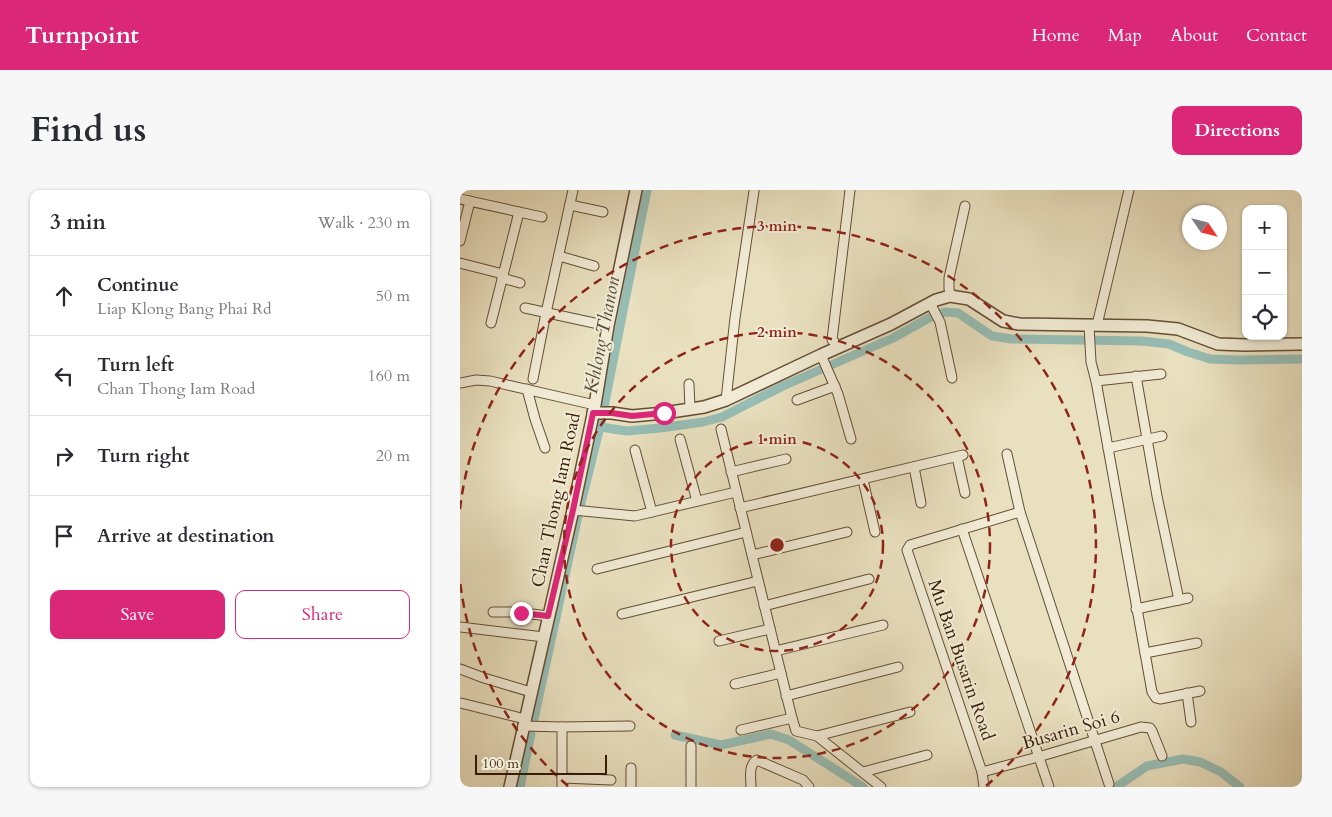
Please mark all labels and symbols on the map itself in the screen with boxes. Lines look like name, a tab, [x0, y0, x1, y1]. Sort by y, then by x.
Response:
north arrow	[1182, 205, 1227, 250]
text: 3 min	[757, 216, 797, 236]
water label: Khlong Thanon	[578, 273, 626, 396]
text: 2 min	[757, 322, 797, 342]
route start	[653, 402, 676, 425]
street label: Chan Thong Iam Road	[525, 410, 587, 590]
text: 1 min	[757, 429, 797, 449]
centre of rings	[768, 536, 786, 554]
street label: Mu Ban Busarin Road	[922, 576, 1000, 744]
route end	[510, 602, 533, 625]
street label: Busarin Soi 6	[1019, 704, 1123, 756]
scale bar	[475, 752, 608, 775]

